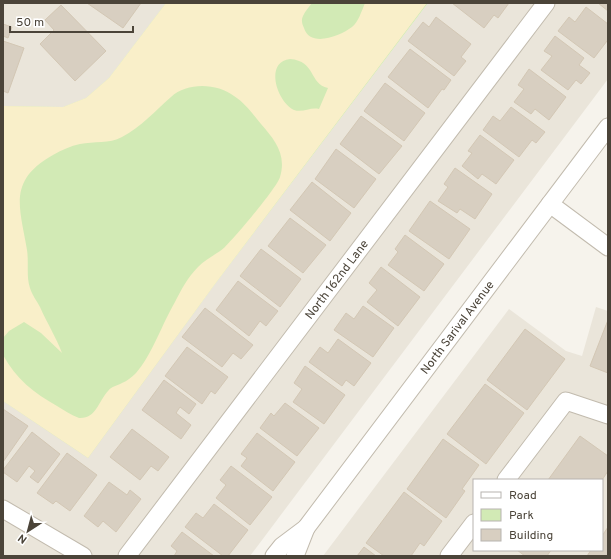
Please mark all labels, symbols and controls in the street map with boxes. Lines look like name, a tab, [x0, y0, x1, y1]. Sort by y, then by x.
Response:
scale bar	[10, 8, 133, 34]
text: 50 m	[16, 15, 44, 31]
street label: North 162nd Lane	[302, 237, 373, 323]
street label: North Sarival Avenue	[417, 278, 498, 378]
legend	[473, 479, 603, 551]
text: Road	[509, 488, 537, 504]
text: Park	[509, 508, 534, 524]
north arrow	[8, 511, 48, 551]
text: Building	[509, 528, 553, 544]
text: N	[15, 530, 30, 546]

